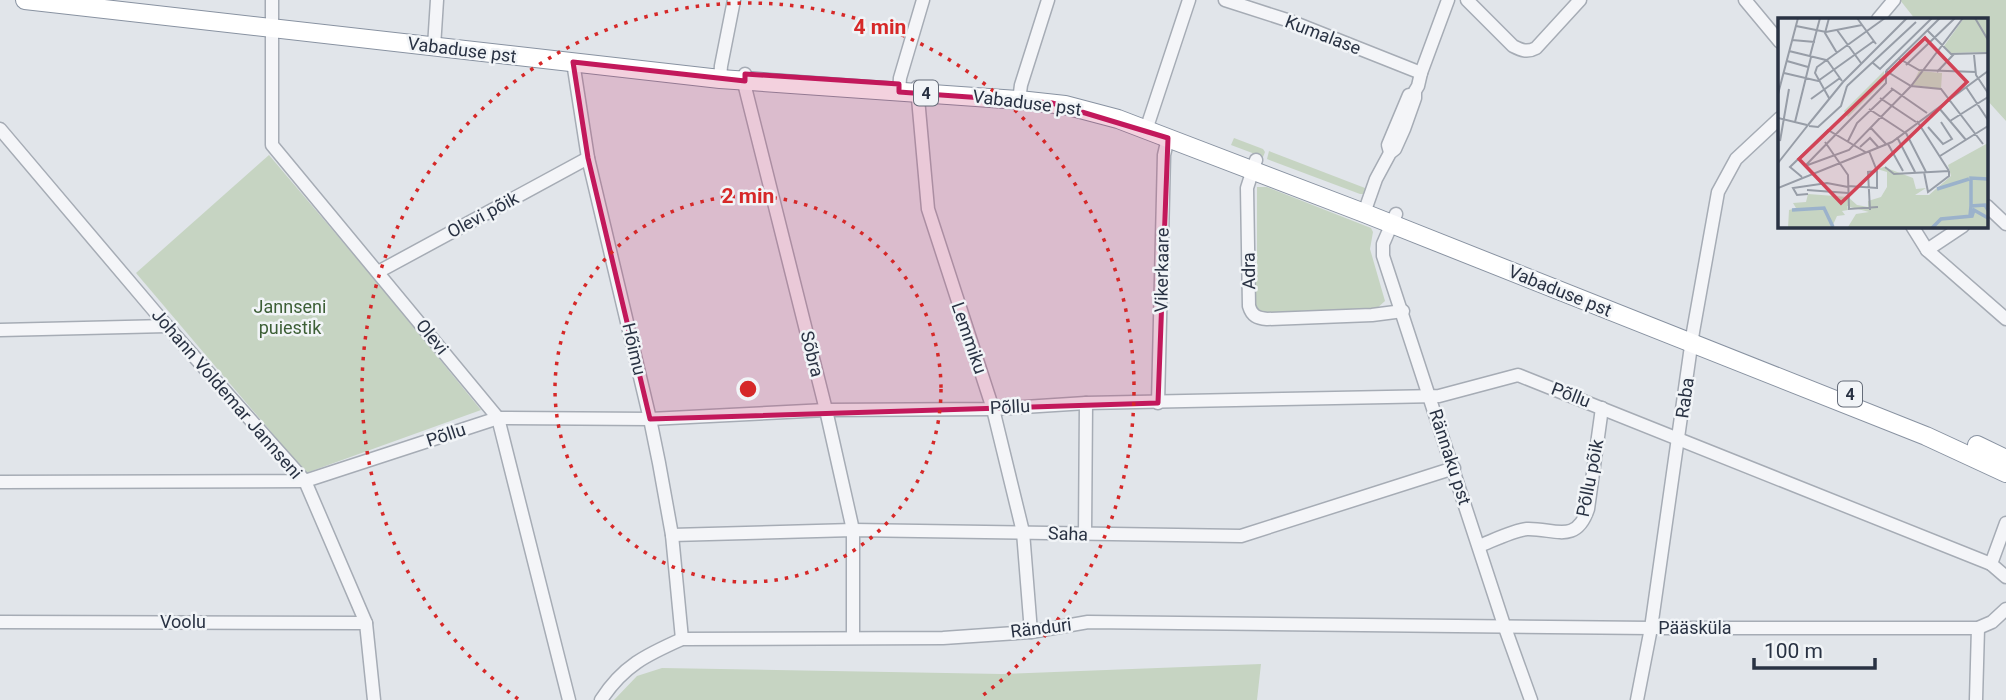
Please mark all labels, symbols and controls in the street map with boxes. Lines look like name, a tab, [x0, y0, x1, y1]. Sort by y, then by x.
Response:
street label: Kumalase	[1282, 10, 1364, 59]
text: 4 min	[854, 15, 906, 39]
inset map	[1778, 18, 1988, 228]
street label: Vabaduse pst	[406, 32, 518, 67]
road number: 4	[914, 80, 938, 106]
street label: Vabaduse pst	[971, 85, 1083, 120]
text: 2 min	[722, 184, 774, 208]
street label: Olevi põik	[444, 187, 523, 242]
street label: Vikerkaare	[1150, 228, 1173, 312]
street label: Adra	[1238, 252, 1259, 290]
street label: Vabaduse pst	[1506, 260, 1615, 321]
park label: Jannseni puiestik	[254, 296, 326, 338]
street label: Lemmiku	[947, 299, 991, 376]
street label: Johann Voldemar Jannseni	[148, 304, 307, 483]
street label: Olevi	[412, 315, 453, 359]
street label: Hõimu	[618, 321, 651, 377]
street label: Sõbra	[797, 329, 828, 379]
street label: Raba	[1671, 376, 1698, 420]
centre of rings	[736, 377, 760, 401]
street label: Põllu	[1549, 378, 1594, 412]
road number: 4	[1838, 382, 1862, 406]
street label: Põllu	[989, 395, 1031, 418]
street label: Rännaku pst	[1425, 406, 1476, 507]
street label: Põllu	[423, 418, 468, 451]
street label: Põllu põik	[1572, 437, 1607, 518]
street label: Saha	[1048, 522, 1088, 545]
street label: Voolu	[160, 611, 206, 632]
street label: Ränduri	[1009, 613, 1073, 642]
street label: Pääsküla	[1658, 617, 1732, 638]
scale bar	[1754, 626, 1875, 670]
text: 100 m	[1764, 639, 1823, 663]

